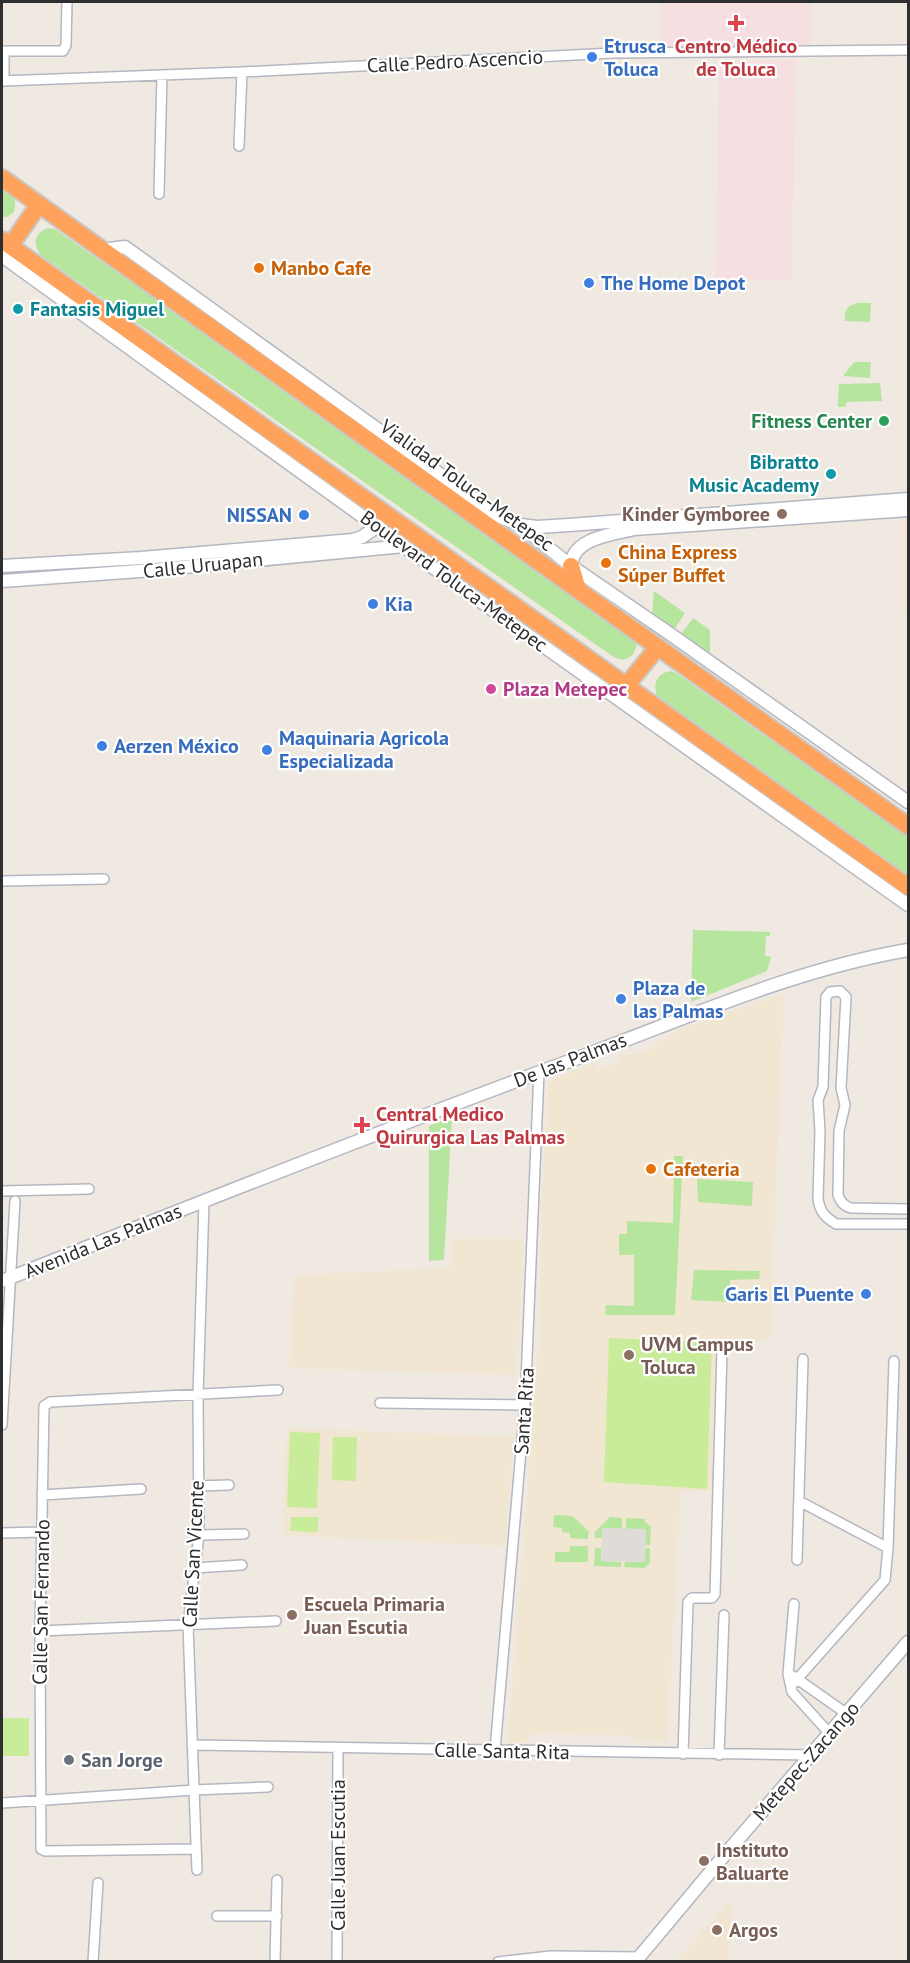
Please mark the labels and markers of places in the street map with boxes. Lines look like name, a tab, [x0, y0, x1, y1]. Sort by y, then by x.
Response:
marker: Centro Médico de Toluca	[727, 14, 745, 32]
place label: Etrusca Toluca	[604, 33, 666, 82]
place label: Centro Médico de Toluca	[675, 33, 798, 82]
marker: Etrusca Toluca	[585, 50, 599, 64]
place label: Manbo Cafe	[271, 255, 371, 281]
marker: Manbo Cafe	[252, 261, 266, 275]
place label: The Home Depot	[601, 270, 745, 296]
marker: The Home Depot	[582, 276, 596, 290]
place label: Fantasis Miguel	[30, 296, 164, 322]
marker: Fantasis Miguel	[11, 302, 25, 316]
place label: Fitness Center	[751, 408, 872, 434]
marker: Fitness Center	[877, 414, 891, 428]
place label: Bibratto Music Academy	[689, 449, 819, 498]
marker: Bibratto Music Academy	[824, 467, 838, 481]
place label: Kinder Gymboree	[622, 501, 770, 527]
place label: NISSAN	[227, 502, 292, 528]
marker: Kinder Gymboree	[775, 507, 789, 521]
marker: NISSAN	[297, 508, 311, 522]
place label: China Express Súper Buffet	[618, 539, 737, 588]
marker: China Express Súper Buffet	[599, 556, 613, 570]
place label: Kia	[385, 591, 413, 617]
marker: Kia	[366, 597, 380, 611]
place label: Plaza Metepec	[503, 676, 627, 702]
marker: Plaza Metepec	[484, 682, 498, 696]
place label: Maquinaria Agricola Especializada	[279, 725, 449, 774]
place label: Aerzen México	[114, 733, 239, 759]
marker: Aerzen México	[95, 739, 109, 753]
marker: Maquinaria Agricola Especializada	[260, 743, 274, 757]
place label: Plaza de las Palmas	[633, 975, 723, 1024]
marker: Plaza de las Palmas	[614, 992, 628, 1006]
place label: Central Medico Quirurgica Las Palmas	[376, 1101, 565, 1150]
marker: Central Medico Quirurgica Las Palmas	[353, 1116, 371, 1134]
place label: Cafeteria	[663, 1156, 740, 1182]
marker: Cafeteria	[644, 1162, 658, 1176]
place label: Garis El Puente	[725, 1281, 854, 1307]
marker: Garis El Puente	[859, 1287, 873, 1301]
place label: UVM Campus Toluca	[641, 1331, 753, 1380]
marker: UVM Campus Toluca	[622, 1348, 636, 1362]
place label: Escuela Primaria Juan Escutia	[303, 1591, 445, 1640]
marker: Escuela Primaria Juan Escutia	[285, 1608, 299, 1622]
place label: San Jorge	[81, 1747, 163, 1773]
marker: San Jorge	[62, 1753, 76, 1767]
place label: Instituto Baluarte	[716, 1837, 789, 1886]
marker: Instituto Baluarte	[697, 1854, 711, 1868]
place label: Argos	[729, 1917, 778, 1943]
marker: Argos	[710, 1923, 724, 1937]

